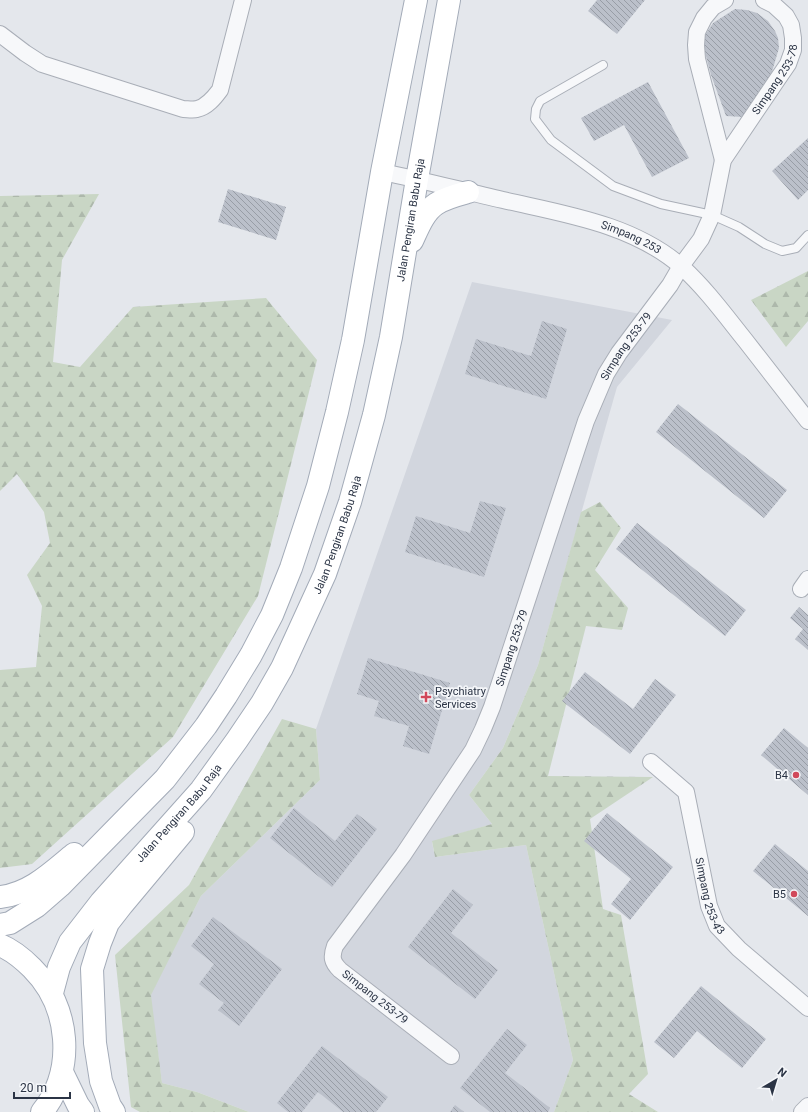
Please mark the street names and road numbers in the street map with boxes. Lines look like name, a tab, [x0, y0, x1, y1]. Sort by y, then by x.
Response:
street label: Simpang 253-78	[749, 44, 800, 117]
street label: Jalan Pengiran Babu Raja	[394, 157, 427, 282]
street label: Simpang 253	[600, 218, 664, 256]
street label: Simpang 253-79	[598, 310, 654, 382]
street label: Jalan Pengiran Babu Raja	[310, 474, 364, 596]
street label: Simpang 253-79	[493, 608, 530, 688]
street label: Jalan Pengiran Babu Raja	[133, 762, 224, 865]
street label: Simpang 253-43	[693, 856, 728, 937]
street label: Simpang 253-79	[339, 967, 411, 1027]

